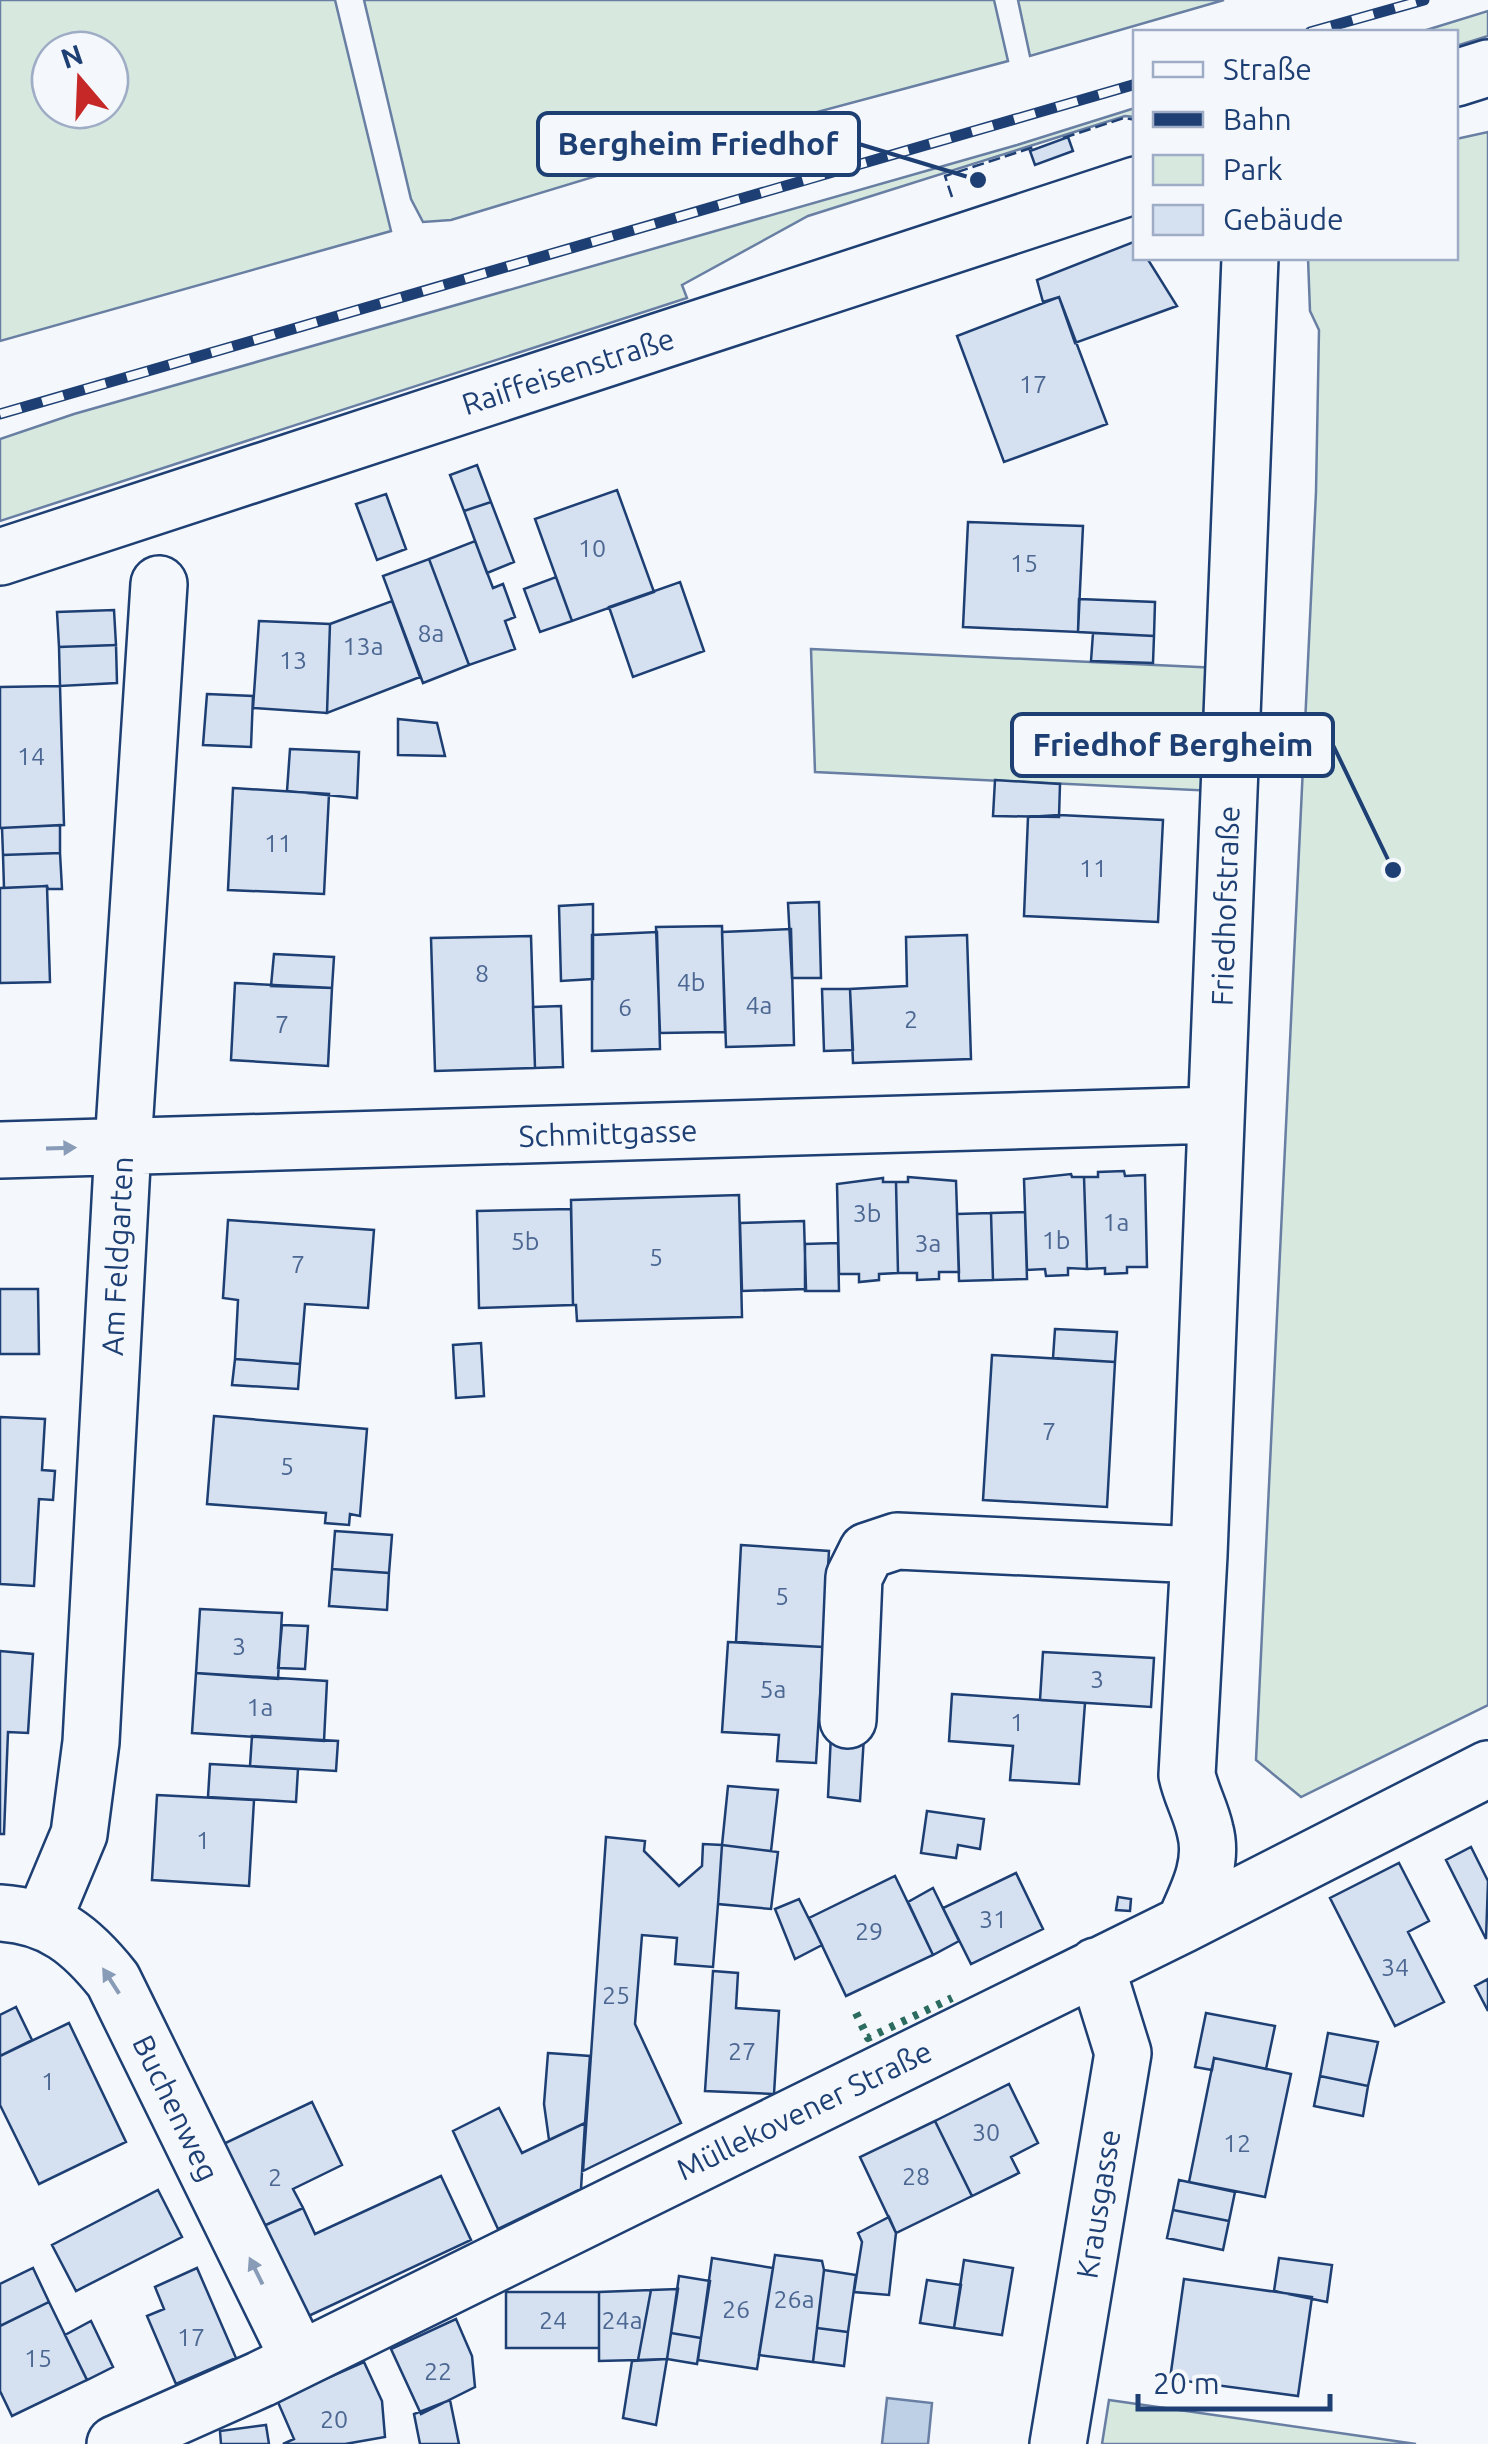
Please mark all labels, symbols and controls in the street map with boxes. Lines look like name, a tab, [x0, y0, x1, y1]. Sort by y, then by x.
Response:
north arrow	[30, 30, 130, 130]
legend	[1133, 30, 1458, 260]
text: N	[57, 38, 87, 74]
text: Straße	[1223, 52, 1312, 86]
text: Bahn	[1223, 102, 1292, 136]
callout: Bergheim Friedhof	[538, 113, 859, 175]
text: Bergheim Friedhof	[558, 125, 839, 161]
text: Park	[1223, 152, 1283, 186]
text: Gebäude	[1223, 202, 1344, 236]
street label: Raiffeisenstraße	[458, 321, 678, 421]
house number: 17	[1019, 370, 1047, 398]
house number: 10	[578, 534, 606, 562]
house number: 15	[1010, 549, 1038, 577]
house number: 8a	[418, 619, 444, 647]
house number: 13a	[342, 632, 384, 660]
house number: 13	[279, 646, 307, 674]
callout: Friedhof Bergheim	[1012, 714, 1333, 776]
text: Friedhof Bergheim	[1033, 726, 1313, 762]
house number: 14	[17, 742, 45, 770]
street label: Friedhofstraße	[1205, 805, 1245, 1007]
house number: 11	[264, 829, 292, 857]
house number: 11	[1079, 854, 1107, 882]
house number: 8	[475, 959, 489, 987]
house number: 4b	[677, 968, 705, 996]
house number: 4a	[746, 991, 772, 1019]
house number: 6	[618, 993, 632, 1021]
house number: 2	[904, 1005, 918, 1033]
house number: 7	[275, 1010, 289, 1038]
street label: Schmittgasse	[518, 1113, 698, 1153]
one-way arrow	[46, 1139, 78, 1155]
street label: Am Feldgarten	[95, 1156, 139, 1356]
house number: 3b	[853, 1199, 881, 1227]
house number: 1a	[1103, 1208, 1129, 1236]
house number: 1b	[1042, 1226, 1070, 1254]
house number: 5b	[511, 1227, 539, 1255]
house number: 3a	[915, 1229, 941, 1257]
house number: 5	[649, 1243, 663, 1271]
house number: 7	[291, 1250, 305, 1278]
house number: 7	[1042, 1417, 1056, 1445]
house number: 5	[280, 1452, 294, 1480]
house number: 5	[775, 1582, 789, 1610]
house number: 3	[232, 1632, 246, 1660]
house number: 3	[1090, 1665, 1104, 1693]
house number: 5a	[760, 1675, 786, 1703]
house number: 1a	[247, 1693, 273, 1721]
house number: 1	[1010, 1708, 1024, 1736]
house number: 1	[196, 1826, 210, 1854]
house number: 31	[979, 1905, 1007, 1933]
house number: 29	[855, 1917, 883, 1945]
house number: 34	[1381, 1953, 1409, 1981]
one-way arrow	[103, 1967, 121, 1994]
house number: 25	[602, 1981, 630, 2009]
street label: Buchenweg	[126, 2030, 226, 2186]
street label: Müllekovener Straße	[671, 2033, 937, 2187]
house number: 27	[728, 2037, 756, 2065]
house number: 1	[41, 2067, 55, 2095]
house number: 30	[972, 2118, 1000, 2146]
street label: Krausgasse	[1069, 2127, 1127, 2281]
house number: 12	[1223, 2129, 1251, 2157]
house number: 28	[902, 2162, 930, 2190]
house number: 2	[268, 2163, 282, 2191]
one-way arrow	[248, 2257, 265, 2286]
house number: 26a	[773, 2285, 815, 2313]
house number: 26	[722, 2295, 750, 2323]
house number: 24	[539, 2306, 567, 2334]
house number: 24a	[601, 2306, 643, 2334]
house number: 17	[177, 2323, 205, 2351]
house number: 15	[24, 2344, 52, 2372]
scale bar	[1138, 2349, 1330, 2411]
house number: 22	[424, 2357, 452, 2385]
text: 20 m	[1153, 2366, 1220, 2400]
house number: 20	[320, 2405, 348, 2433]

